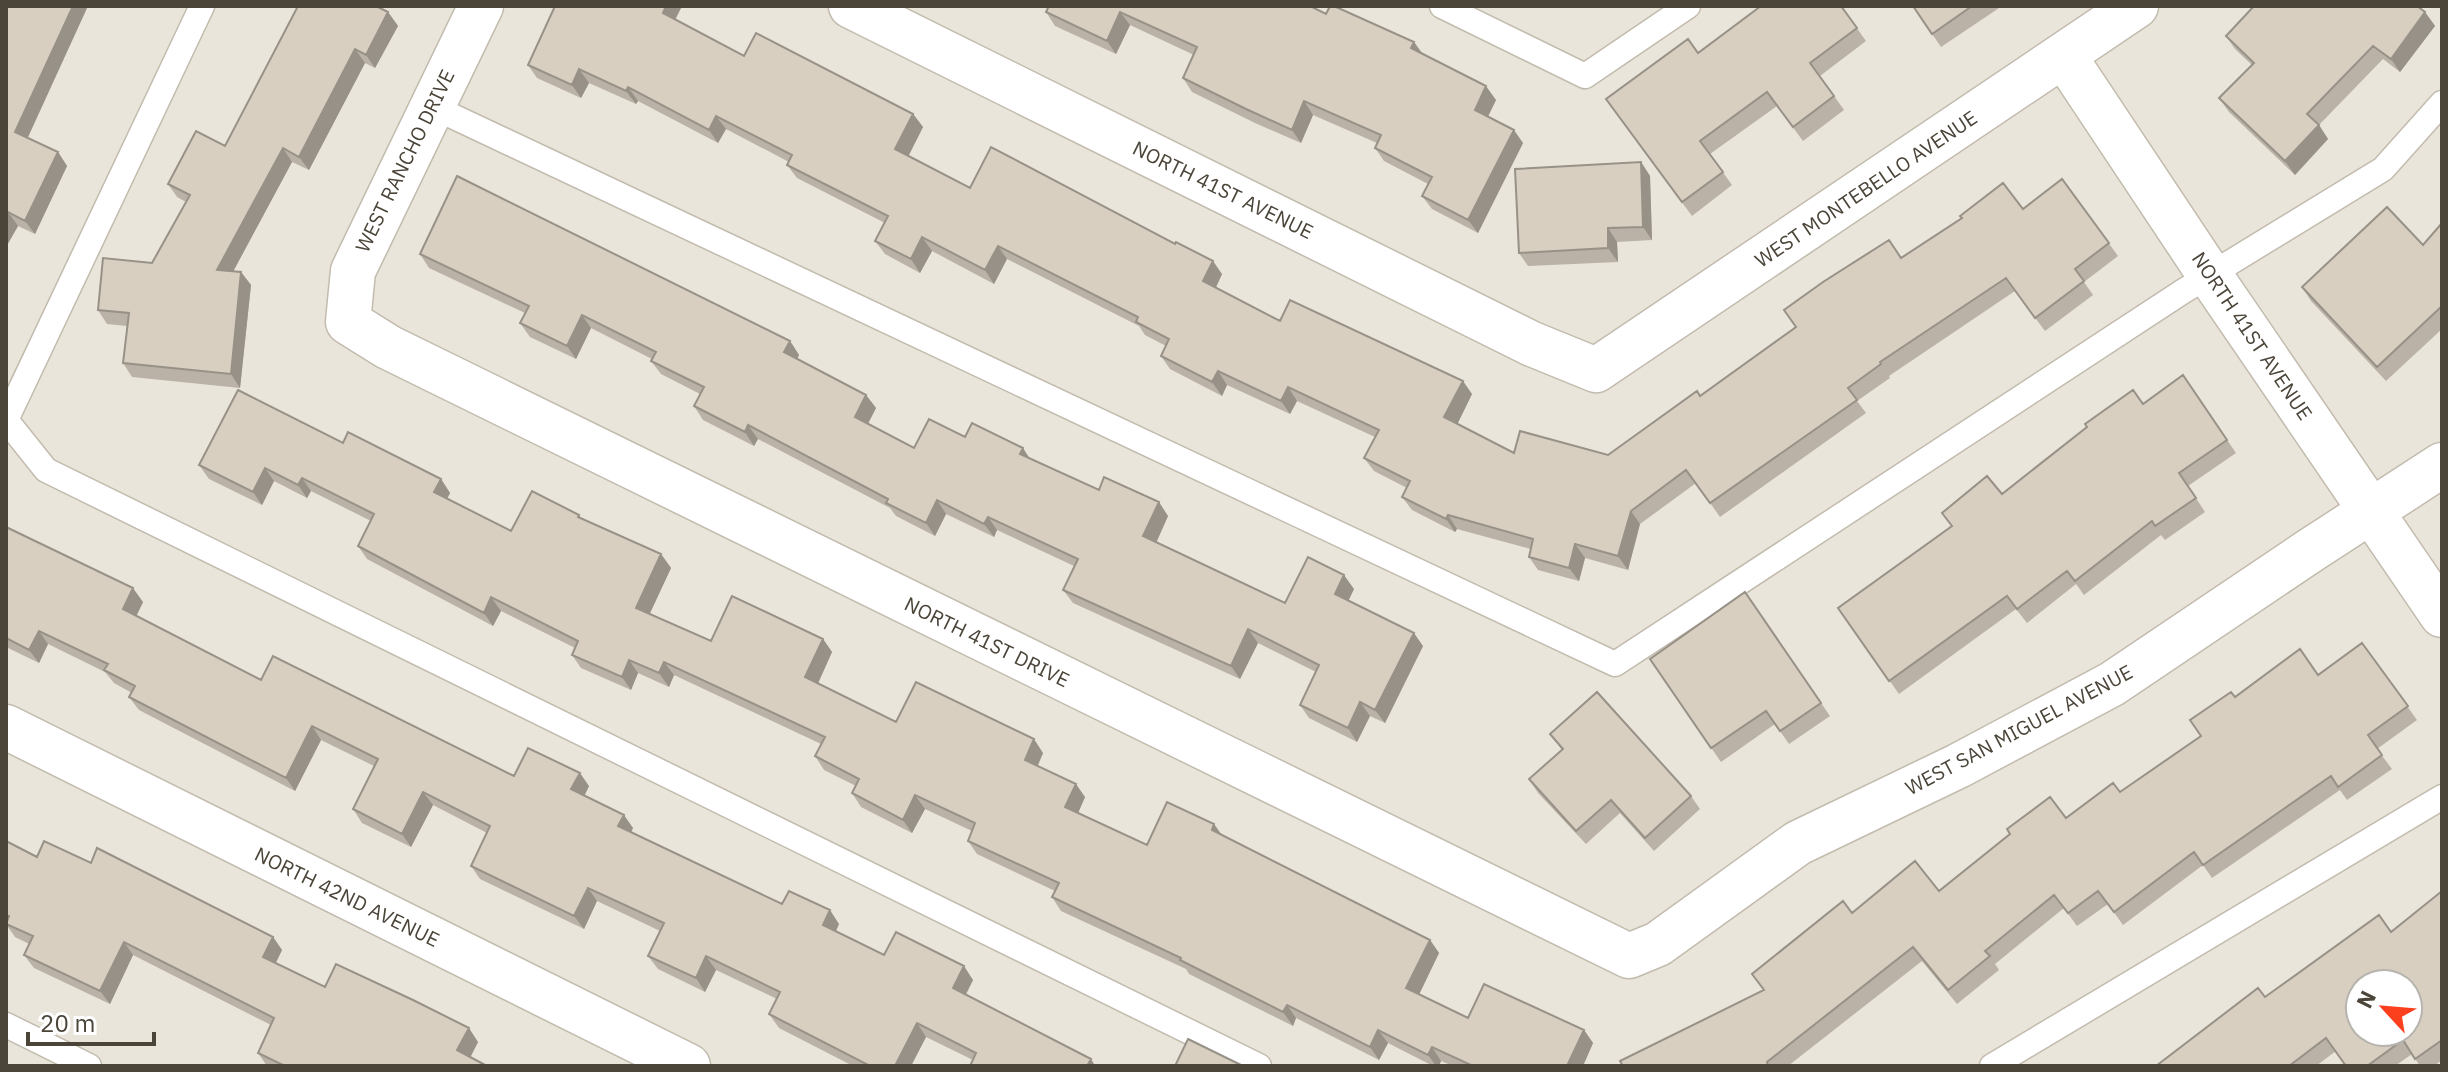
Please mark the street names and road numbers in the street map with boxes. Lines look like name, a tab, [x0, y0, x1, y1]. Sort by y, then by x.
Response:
street label: WEST RANCHO DRIVE	[349, 65, 461, 257]
street label: WEST MONTEBELLO AVENUE	[1749, 104, 1982, 273]
street label: NORTH 41ST AVENUE	[1128, 134, 1318, 245]
street label: NORTH 41ST AVENUE	[2186, 246, 2319, 425]
street label: NORTH 41ST DRIVE	[900, 590, 1074, 693]
street label: WEST SAN MIGUEL AVENUE	[1900, 658, 2137, 801]
street label: NORTH 42ND AVENUE	[250, 840, 444, 953]

